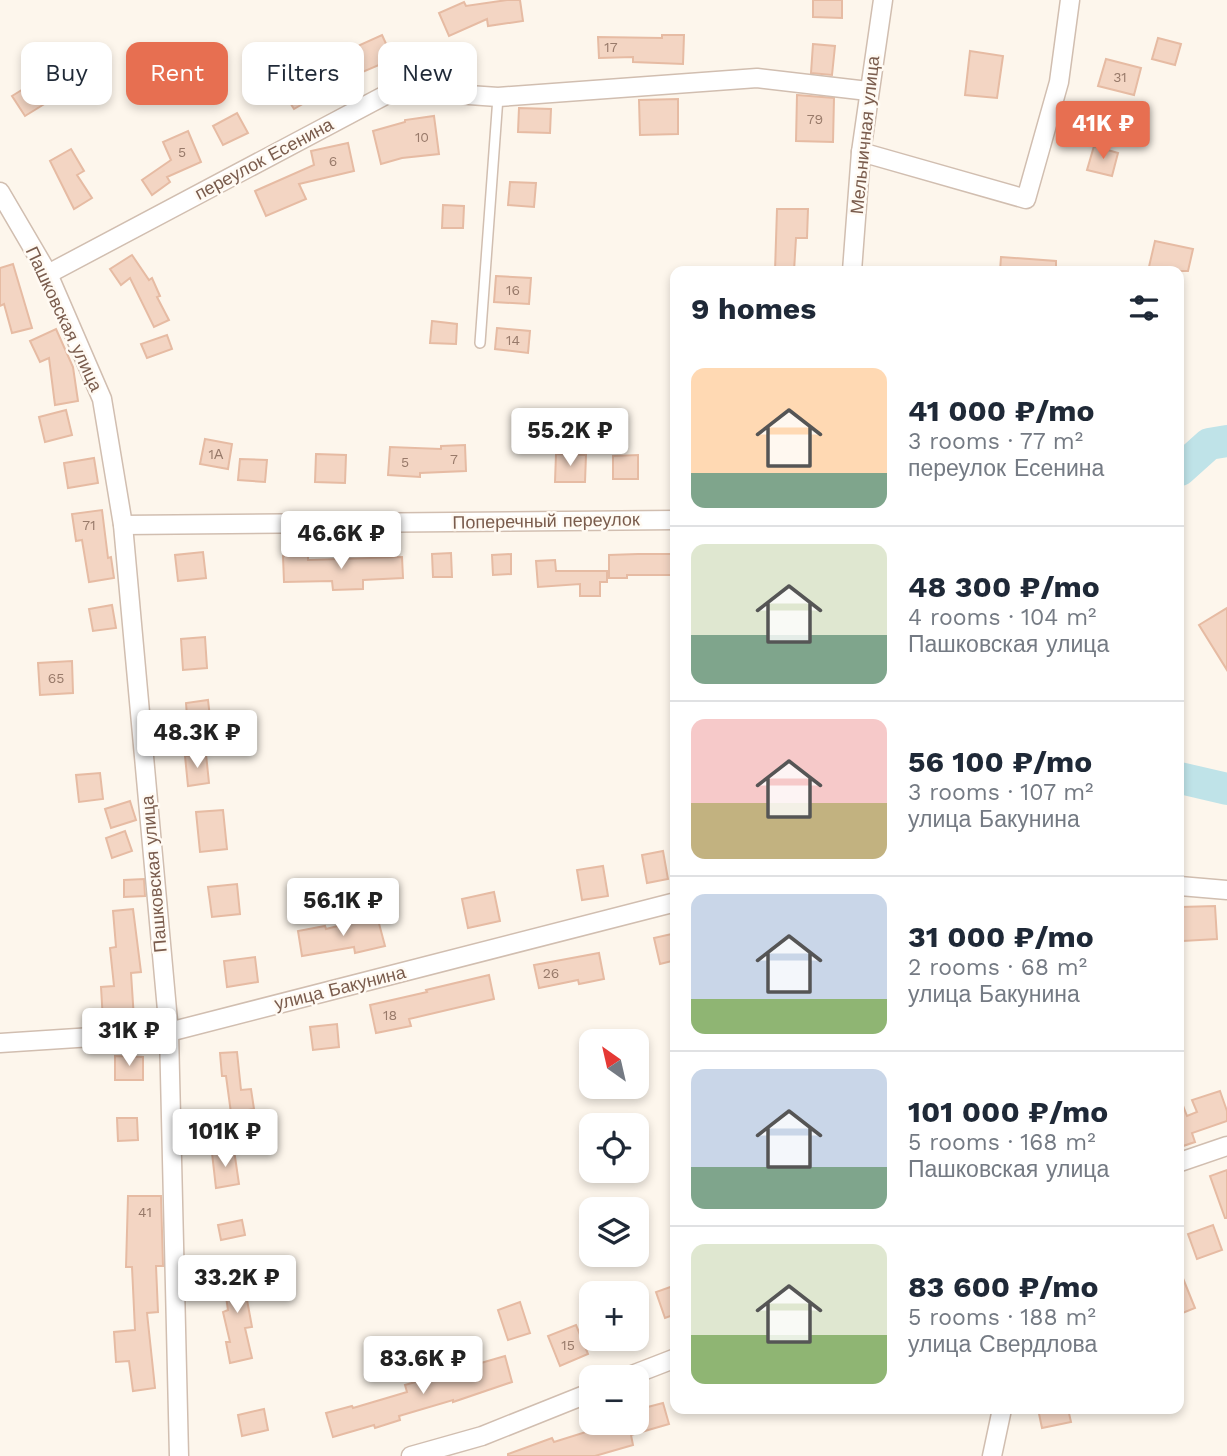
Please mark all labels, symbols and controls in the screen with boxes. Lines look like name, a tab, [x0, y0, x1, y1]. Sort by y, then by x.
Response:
house number: 17	[604, 39, 618, 55]
chip: Buy	[21, 42, 112, 105]
chip: Rent	[126, 42, 228, 105]
chip: Filters	[242, 42, 364, 105]
chip: New	[378, 42, 477, 105]
street label: Мельничная улица	[846, 54, 883, 215]
house number: 31	[1113, 69, 1127, 85]
pin: 41K ₽	[1054, 102, 1152, 161]
text: 41K ₽	[1072, 110, 1134, 137]
house number: 79	[807, 111, 823, 127]
street label: переулок Есенина	[191, 113, 337, 204]
house number: 10	[415, 129, 429, 145]
house number: 5	[178, 144, 186, 160]
house number: 6	[329, 153, 337, 169]
street label: Пашковская улица	[22, 243, 108, 395]
house number: 16	[506, 282, 520, 298]
icon: filters	[1125, 289, 1163, 327]
text: 9 homes	[691, 291, 816, 326]
house number: 14	[506, 332, 520, 348]
text: 41 000 ₽/mo	[908, 393, 1095, 428]
icon: home	[747, 396, 831, 480]
pin: 55.2K ₽	[505, 408, 635, 468]
text: 55.2K ₽	[527, 417, 613, 444]
text: 3 rooms · 77 m²	[908, 428, 1083, 455]
house number: 1А	[209, 446, 224, 462]
house number: 7	[450, 451, 458, 467]
house number: 5	[401, 454, 409, 470]
text: переулок Есенина	[908, 455, 1104, 482]
street label: Поперечный переулок	[452, 508, 640, 533]
pin: 46.6K ₽	[276, 512, 406, 571]
house number: 71	[82, 517, 96, 533]
text: 46.6K ₽	[297, 520, 385, 547]
text: 48 300 ₽/mo	[908, 569, 1100, 604]
icon: home	[747, 572, 831, 656]
text: 4 rooms · 104 m²	[908, 604, 1096, 631]
text: Пашковская улица	[908, 631, 1109, 658]
house number: 65	[48, 670, 64, 686]
pin: 48.3K ₽	[132, 710, 262, 770]
text: 48.3K ₽	[153, 719, 241, 746]
text: 56 100 ₽/mo	[908, 744, 1092, 779]
icon: home	[747, 747, 831, 831]
text: 3 rooms · 107 m²	[908, 779, 1094, 806]
street label: Пашковская улица	[136, 794, 171, 953]
text: улица Бакунина	[908, 806, 1080, 833]
pin: 56.1K ₽	[278, 878, 408, 938]
text: 56.1K ₽	[303, 887, 383, 914]
text: 31 000 ₽/mo	[908, 919, 1094, 954]
icon: home	[747, 922, 831, 1006]
text: 2 rooms · 68 m²	[908, 954, 1087, 981]
street label: улица Бакунина	[272, 961, 409, 1014]
house number: 26	[543, 965, 559, 981]
text: улица Бакунина	[908, 981, 1080, 1008]
house number: 18	[383, 1007, 397, 1023]
pin: 31K ₽	[80, 1009, 178, 1068]
text: 31K ₽	[98, 1017, 160, 1044]
north arrow	[579, 1029, 649, 1099]
map controls	[579, 1029, 649, 1435]
text: 101 000 ₽/mo	[908, 1094, 1108, 1129]
icon: home	[747, 1097, 831, 1181]
pin: 101K ₽	[168, 1110, 282, 1169]
button: locate	[579, 1113, 649, 1183]
text: 101K ₽	[189, 1118, 261, 1145]
text: 5 rooms · 168 m²	[908, 1129, 1096, 1156]
text: Пашковская улица	[908, 1156, 1109, 1183]
button: layers	[579, 1197, 649, 1267]
house number: 41	[138, 1204, 152, 1220]
pin: 33.2K ₽	[172, 1256, 302, 1315]
text: 33.2K ₽	[194, 1264, 280, 1291]
text: 83 600 ₽/mo	[908, 1269, 1099, 1304]
icon: home	[747, 1272, 831, 1356]
button: +	[579, 1281, 649, 1351]
text: 5 rooms · 188 m²	[908, 1304, 1096, 1331]
text: улица Свердлова	[908, 1331, 1097, 1358]
pin: 83.6K ₽	[358, 1336, 488, 1396]
house number: 15	[561, 1337, 575, 1353]
text: 83.6K ₽	[380, 1345, 466, 1372]
button: −	[579, 1365, 649, 1435]

